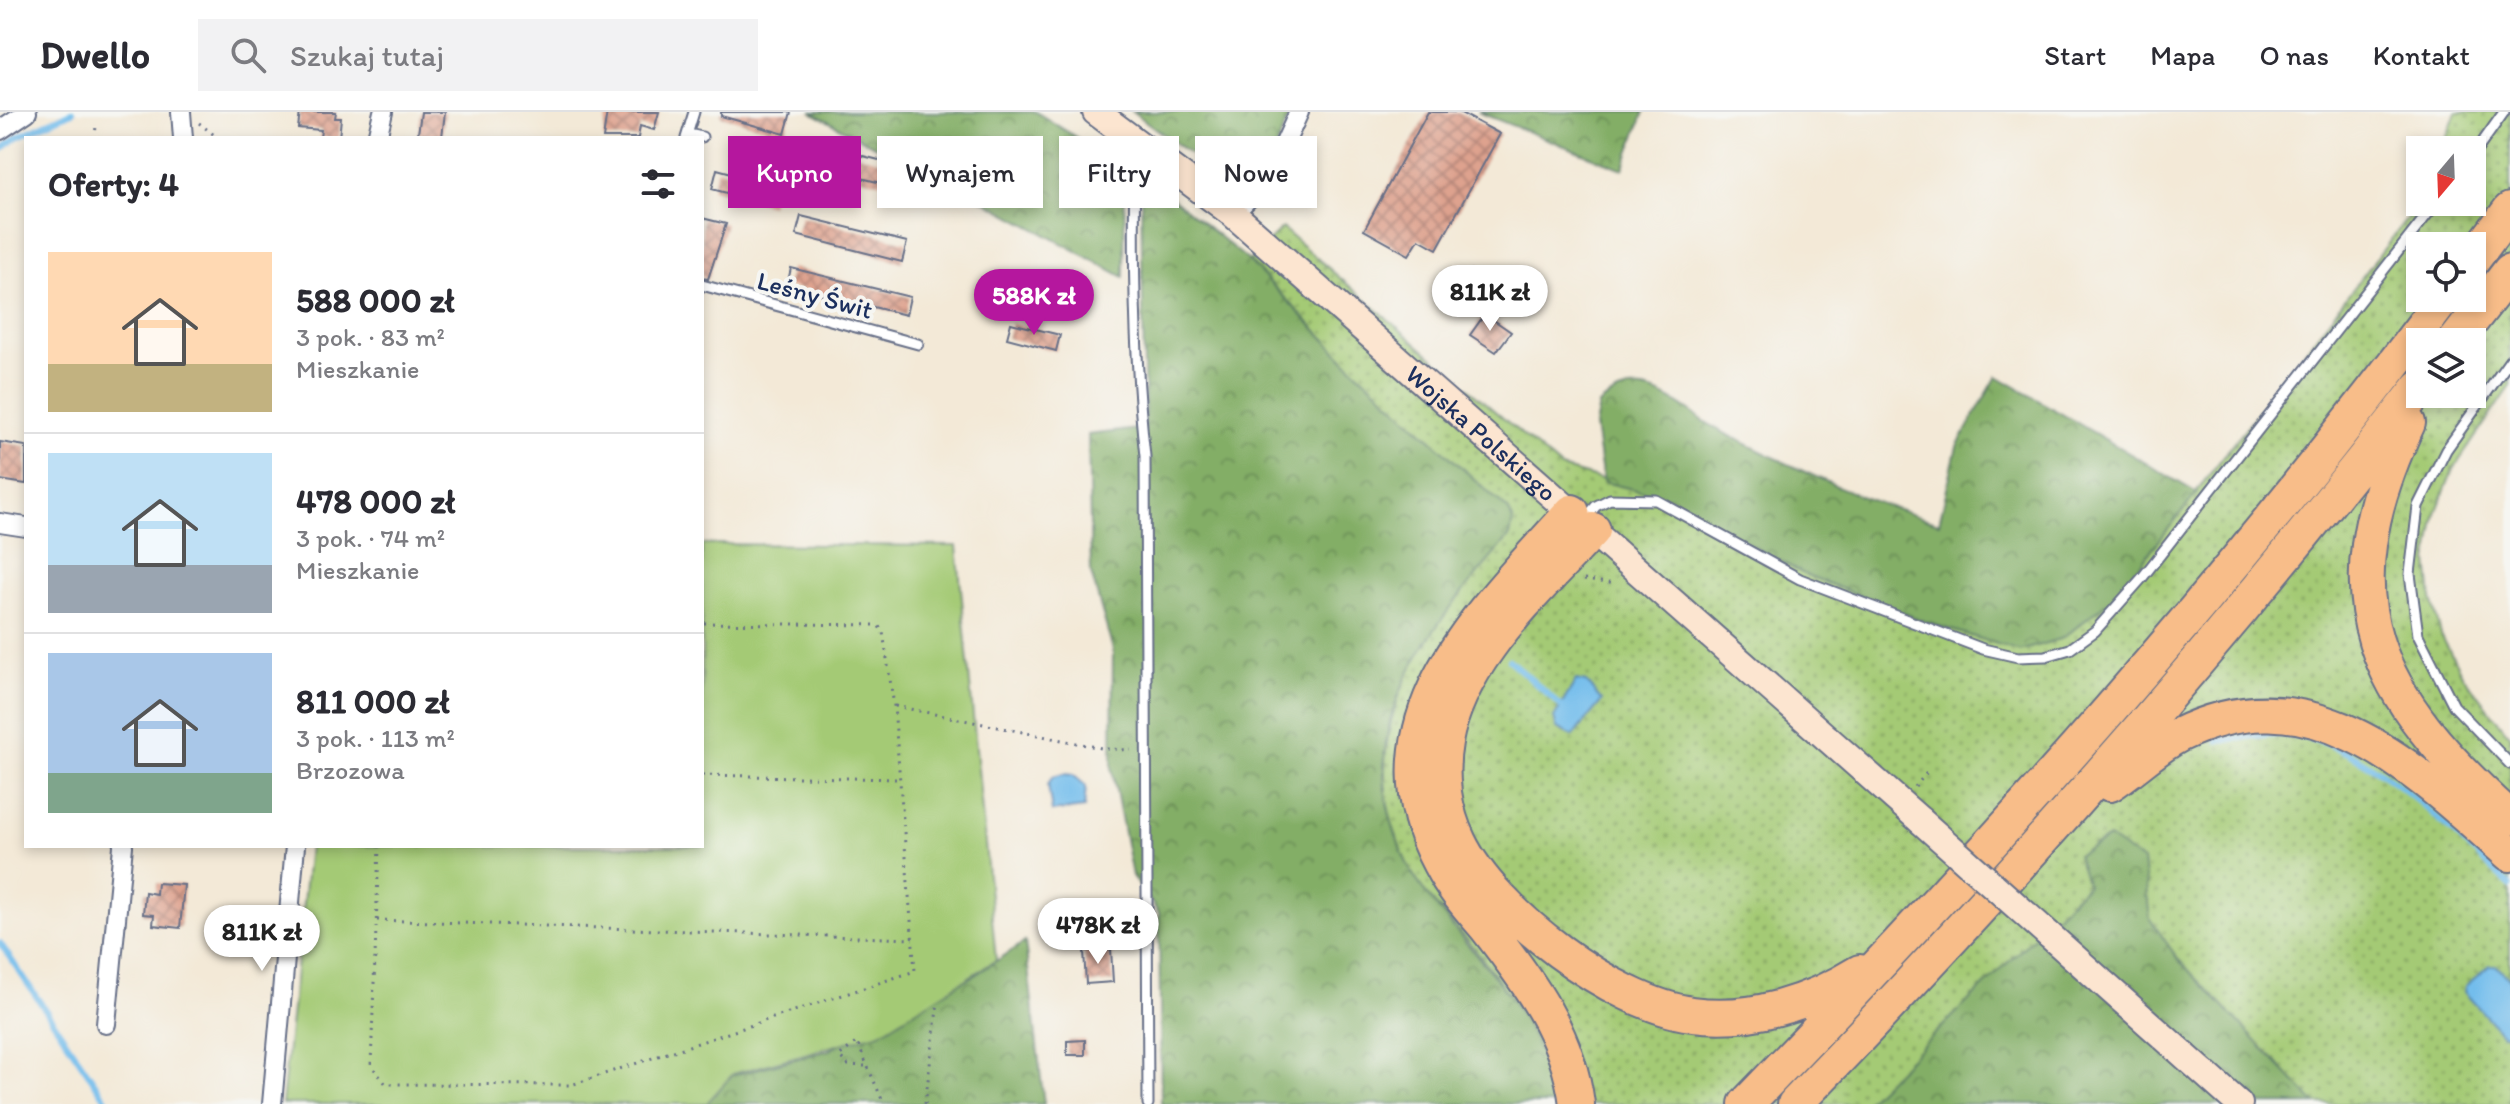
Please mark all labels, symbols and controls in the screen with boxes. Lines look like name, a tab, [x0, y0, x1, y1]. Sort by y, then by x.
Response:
search box	[198, 19, 758, 91]
text: Dwello	[40, 32, 150, 78]
icon: search	[226, 33, 270, 77]
text: Szukaj tutaj	[290, 37, 444, 74]
text: Start	[2044, 38, 2106, 72]
text: Mapa	[2150, 38, 2215, 72]
text: O nas	[2259, 38, 2329, 72]
text: Kontakt	[2373, 38, 2470, 72]
chip: Kupno	[728, 136, 861, 208]
chip: Wynajem	[877, 136, 1043, 208]
chip: Filtry	[1059, 136, 1179, 208]
chip: Nowe	[1195, 136, 1317, 208]
north arrow	[2406, 136, 2486, 216]
map controls	[2406, 136, 2486, 408]
icon: filters	[636, 162, 680, 206]
text: Oferty: 4	[48, 164, 179, 205]
button: locate	[2406, 232, 2486, 312]
street label: Leśny Świt	[754, 264, 877, 326]
pin: 811K zł	[1416, 265, 1564, 333]
pin: 588K zł	[960, 269, 1108, 337]
text: 811K zł	[1450, 275, 1530, 307]
text: 588K zł	[992, 279, 1076, 311]
text: 588 000 zł	[296, 280, 455, 321]
icon: home	[112, 284, 208, 380]
text: 3 pok. · 83 m²	[296, 321, 445, 353]
button: layers	[2406, 328, 2486, 408]
text: Mieszkanie	[296, 353, 419, 385]
street label: Wojska Polskiego	[1399, 358, 1563, 508]
text: 478 000 zł	[296, 481, 456, 522]
icon: home	[112, 485, 208, 581]
text: 3 pok. · 74 m²	[296, 522, 445, 554]
text: Mieszkanie	[296, 554, 419, 586]
text: 811 000 zł	[296, 681, 450, 722]
icon: home	[112, 685, 208, 781]
text: 3 pok. · 113 m²	[296, 722, 455, 754]
text: Brzozowa	[296, 754, 405, 786]
pin: 478K zł	[1024, 898, 1172, 966]
pin: 811K zł	[188, 905, 336, 973]
text: 478K zł	[1056, 908, 1140, 940]
text: 811K zł	[222, 915, 302, 947]

